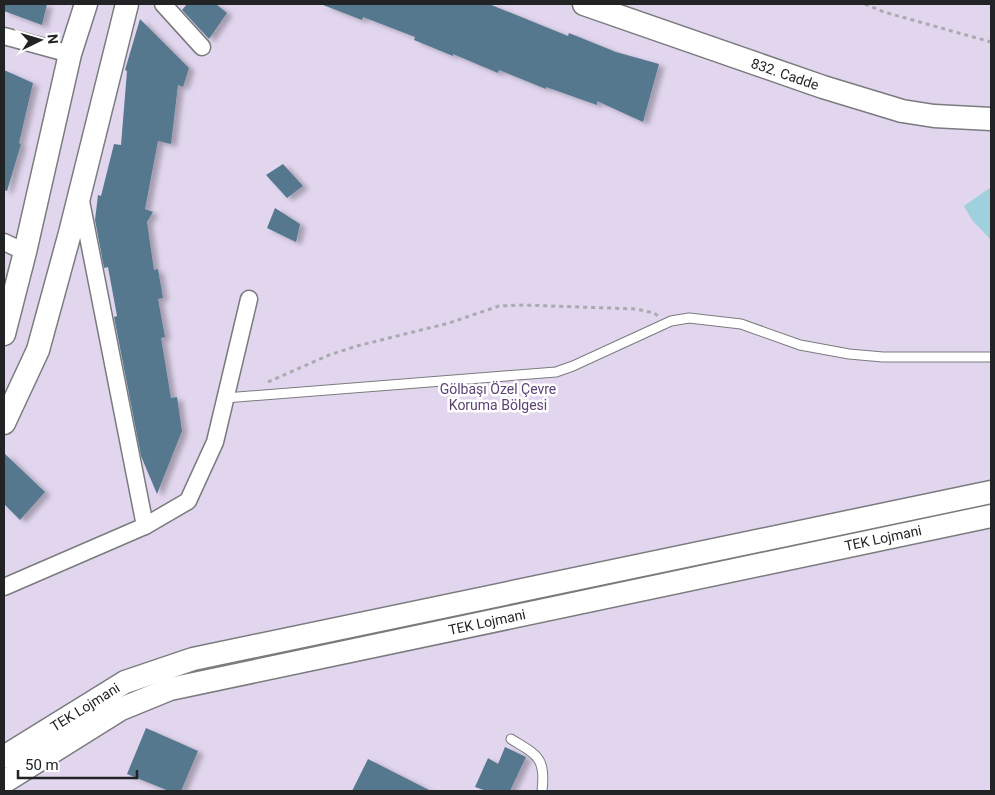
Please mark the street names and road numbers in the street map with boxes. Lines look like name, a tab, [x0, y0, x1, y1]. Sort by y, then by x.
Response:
street label: 832. Cadde	[749, 55, 821, 93]
street label: TEK Lojmani	[843, 522, 923, 554]
street label: TEK Lojmani	[447, 606, 527, 638]
street label: TEK Lojmani	[47, 679, 123, 735]

